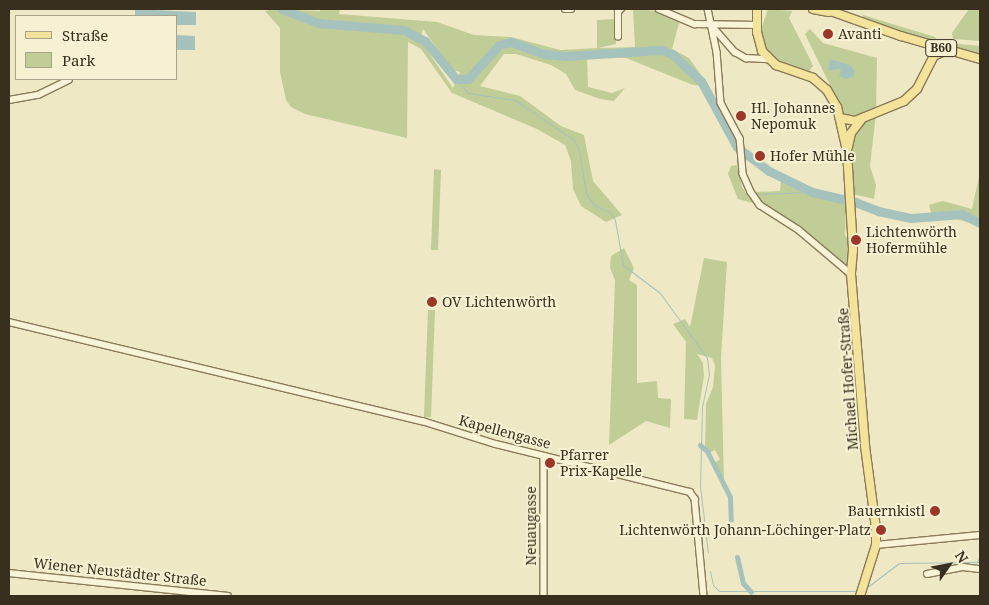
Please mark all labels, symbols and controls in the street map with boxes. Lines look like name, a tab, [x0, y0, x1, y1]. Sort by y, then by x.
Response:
legend	[15, 15, 178, 80]
text: Straße	[62, 25, 108, 45]
place label: Avanti	[838, 26, 881, 42]
marker: Avanti	[822, 28, 834, 40]
road number: B60	[925, 38, 957, 58]
text: Park	[62, 50, 95, 70]
place label: Hl. Johannes Nepomuk	[751, 100, 835, 132]
marker: Hl. Johannes Nepomuk	[735, 110, 747, 122]
place label: Hofer Mühle	[770, 148, 855, 164]
marker: Hofer Mühle	[754, 150, 766, 162]
place label: Lichtenwörth Hofermühle	[866, 224, 957, 256]
marker: Lichtenwörth Hofermühle	[850, 234, 862, 246]
place label: OV Lichtenwörth	[442, 294, 556, 310]
marker: OV Lichtenwörth	[426, 296, 438, 308]
street label: Michael Hofer-Straße	[835, 307, 861, 451]
street label: Kapellengasse	[457, 412, 553, 452]
place label: Pfarrer Prix-Kapelle	[560, 447, 642, 480]
marker: Pfarrer Prix-Kapelle	[544, 457, 556, 469]
street label: Neuaugasse	[523, 486, 539, 566]
place label: Bauernkistl	[848, 503, 925, 519]
marker: Bauernkistl	[929, 505, 941, 517]
place label: Lichtenwörth Johann-Löchinger-Platz	[619, 522, 871, 538]
marker: Lichtenwörth Johann-Löchinger-Platz	[875, 524, 887, 536]
north arrow	[924, 540, 974, 590]
text: N	[951, 547, 973, 566]
street label: Wiener Neustädter Straße	[33, 555, 207, 589]

